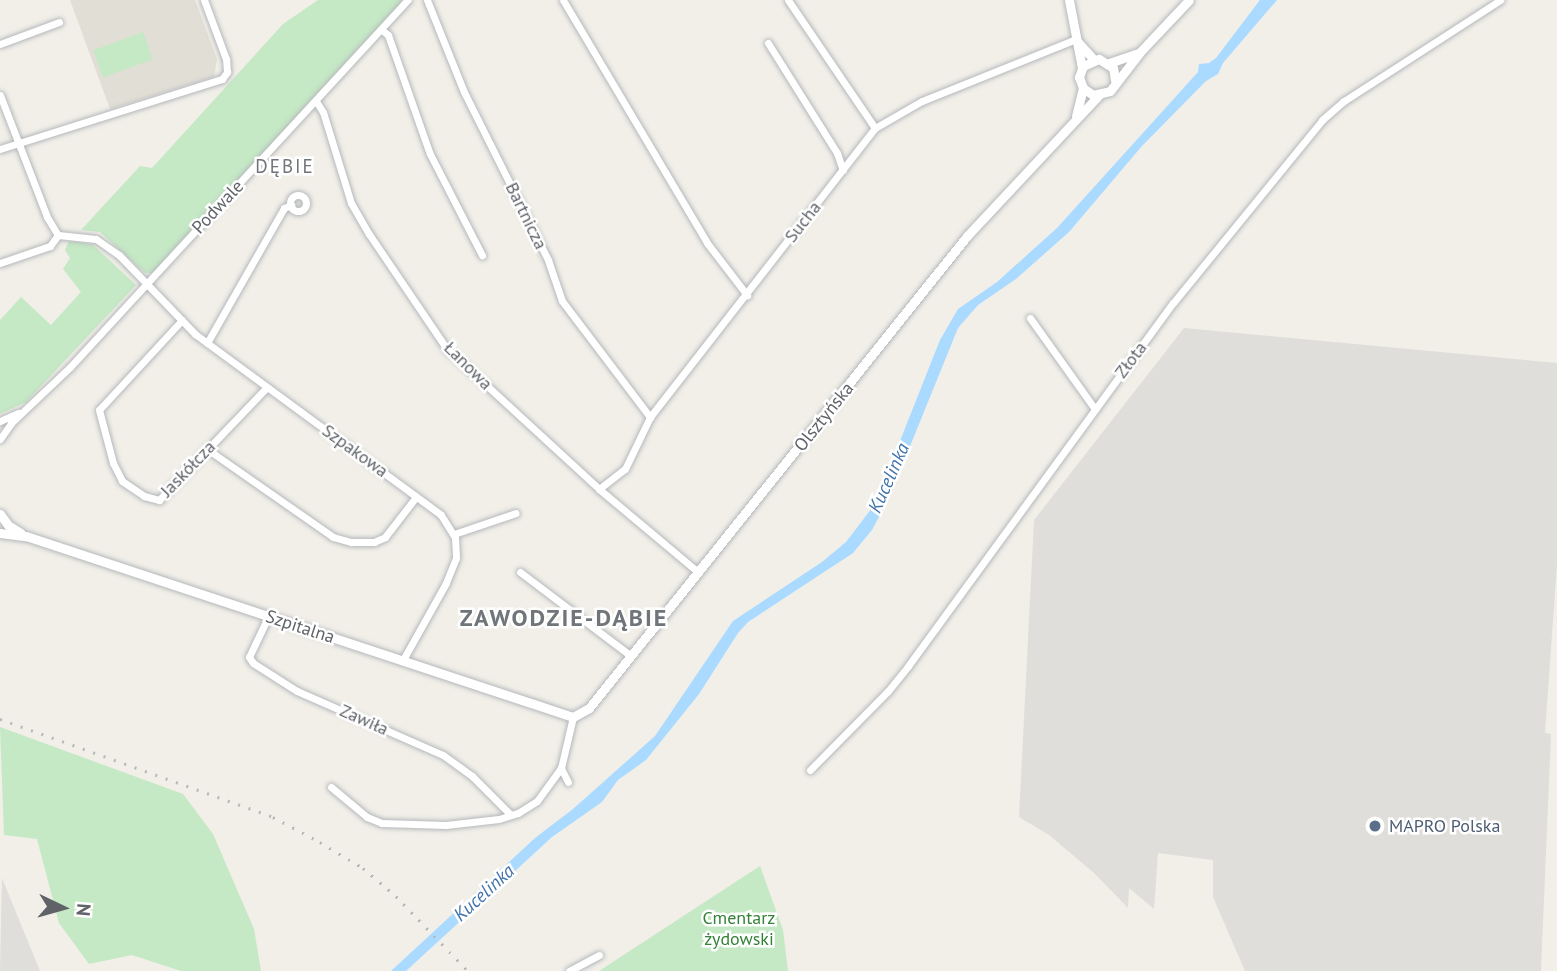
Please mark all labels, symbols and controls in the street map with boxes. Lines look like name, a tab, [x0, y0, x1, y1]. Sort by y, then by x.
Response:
district label: DĘBIE	[256, 156, 314, 178]
street label: Podwale	[188, 176, 248, 238]
street label: Bartnicza	[501, 179, 551, 253]
street label: Sucha	[780, 197, 826, 247]
street label: Łanowa	[439, 337, 497, 395]
street label: Złota	[1110, 338, 1152, 382]
street label: Olsztyńska	[790, 378, 858, 456]
street label: Szpakowa	[318, 420, 392, 482]
street label: Jaskółcza	[156, 436, 220, 502]
water label: Kucelinka	[864, 440, 914, 516]
district label: ZAWODZIE-DĄBIE	[461, 604, 667, 632]
street label: Szpitalna	[263, 606, 337, 648]
street label: Zawiła	[337, 700, 391, 740]
place label: MAPRO Polska	[1389, 815, 1500, 837]
marker: MAPRO Polska	[1367, 818, 1383, 834]
water label: Kucelinka	[449, 860, 519, 926]
north arrow	[28, 873, 98, 943]
text: N	[71, 903, 96, 917]
park label: Cmentarz żydowski	[703, 908, 775, 950]

